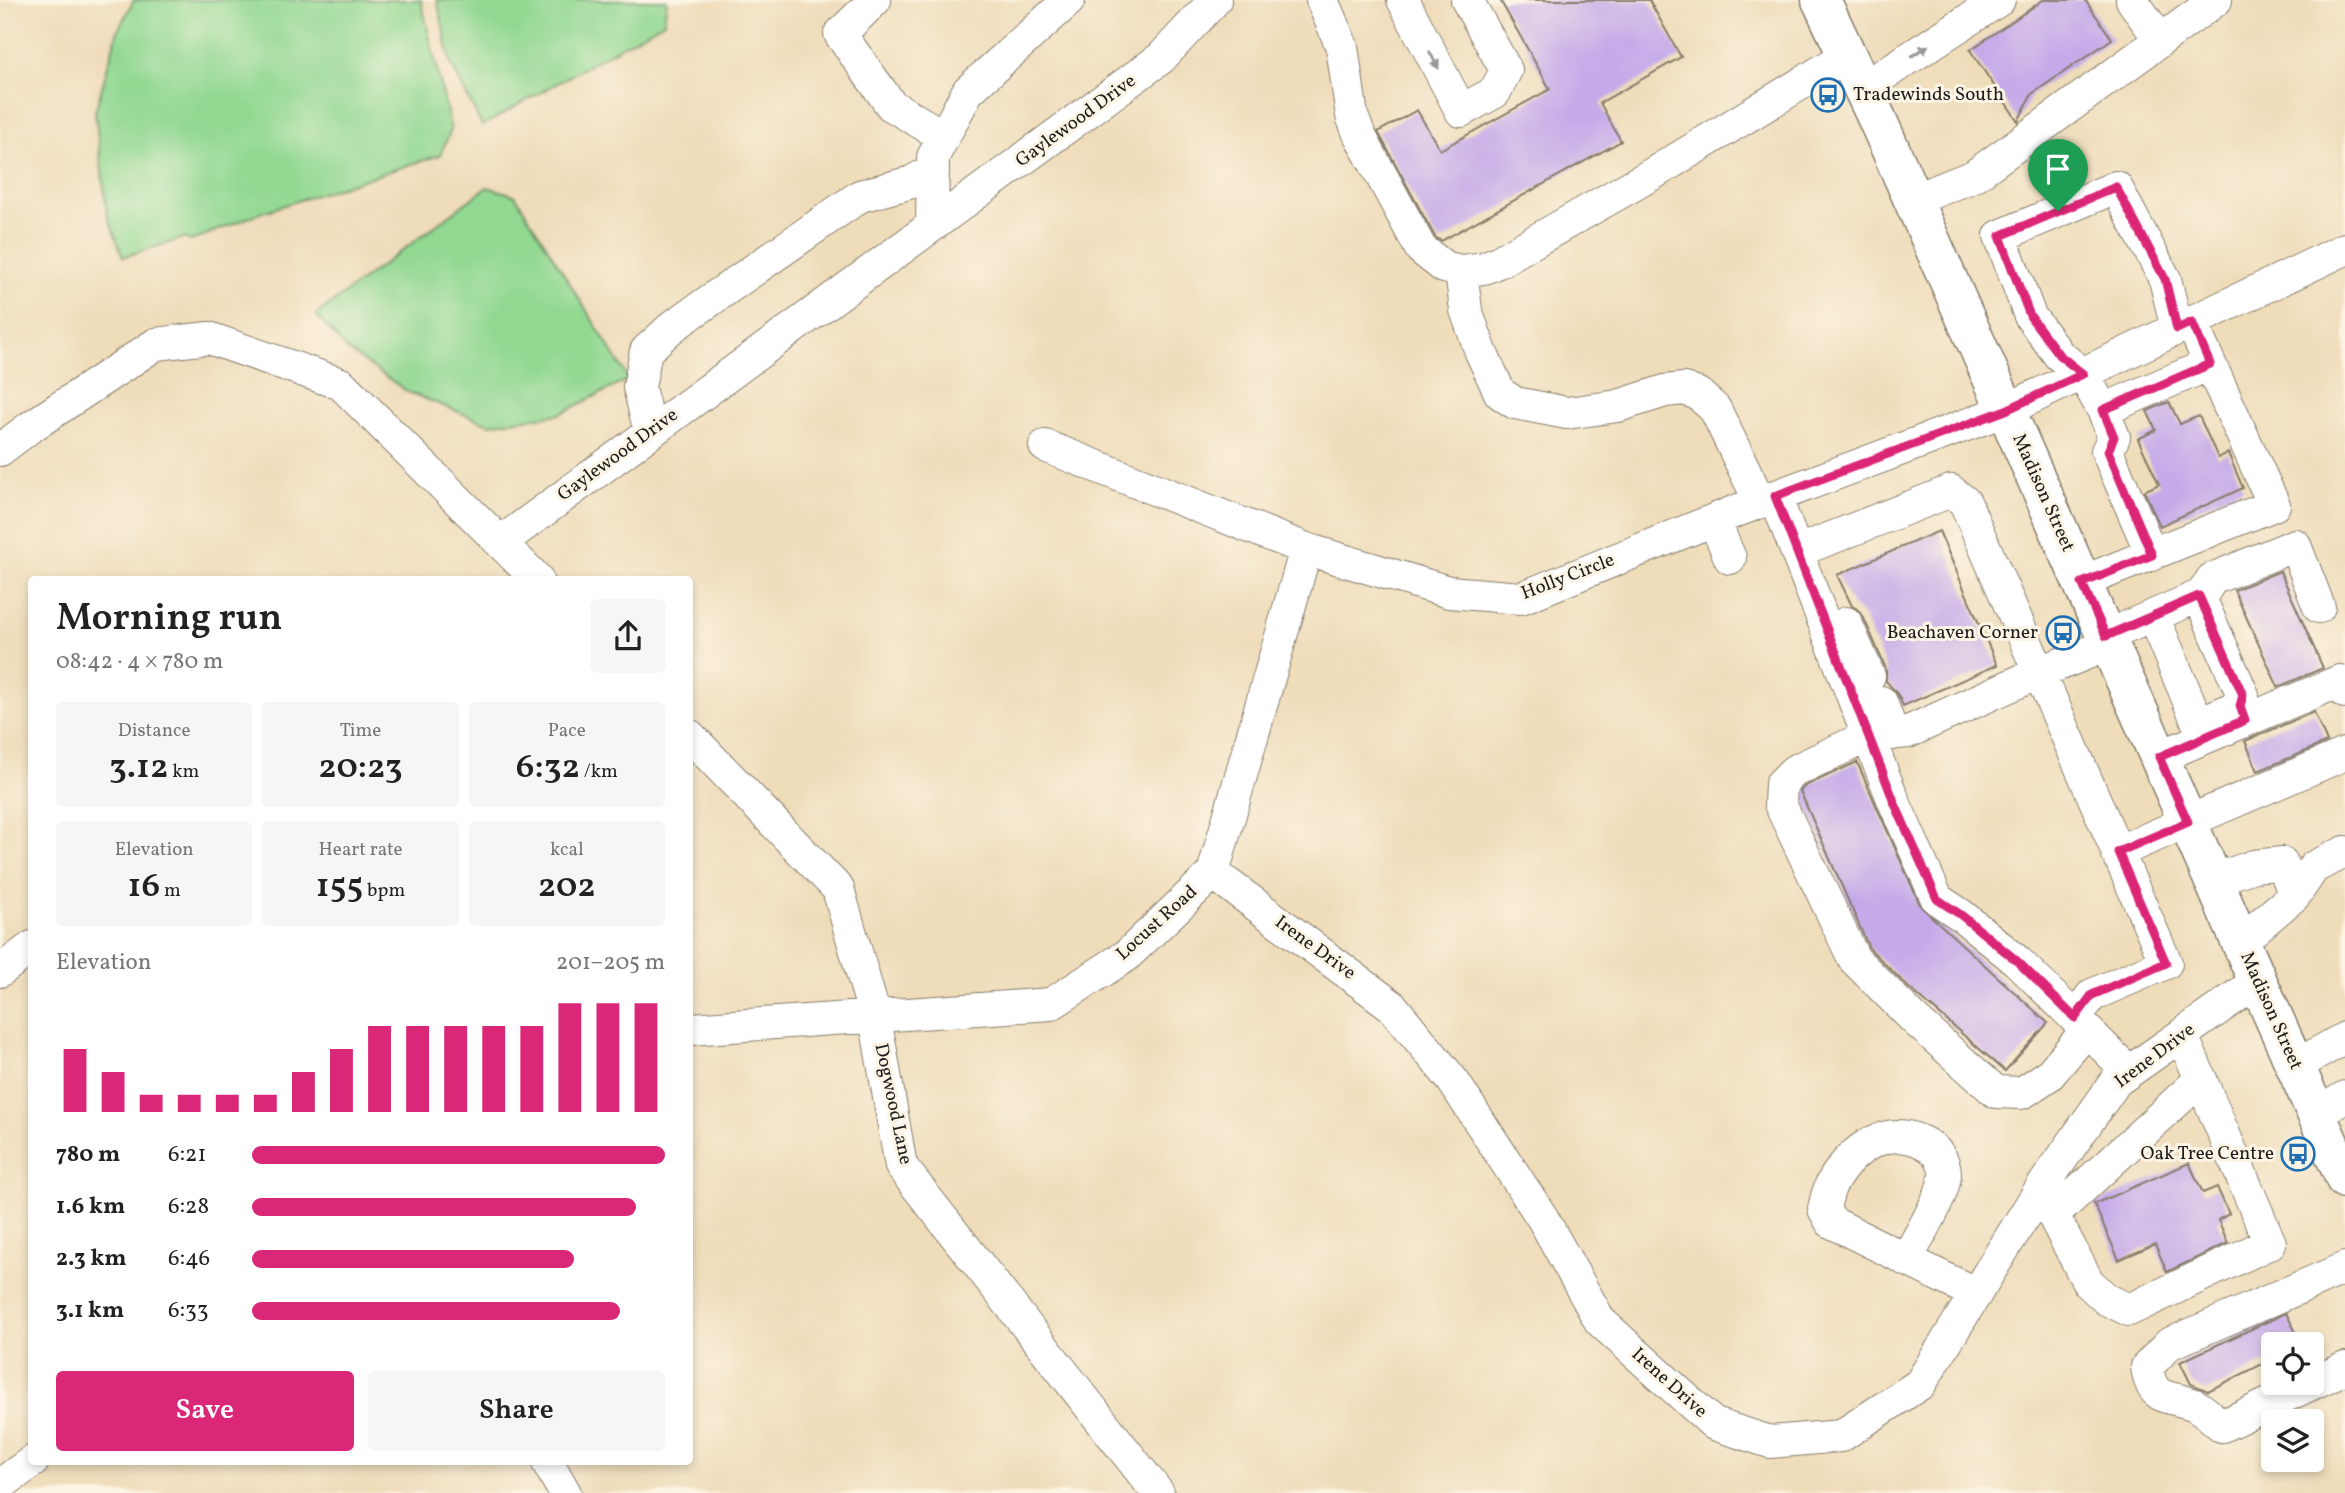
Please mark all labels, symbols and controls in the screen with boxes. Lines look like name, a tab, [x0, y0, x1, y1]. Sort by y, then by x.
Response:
one-way arrow	[1910, 45, 1930, 58]
one-way arrow	[1428, 51, 1440, 70]
street label: Gaylewood Drive	[1010, 68, 1142, 174]
bus stop icon: Tradewinds South	[1809, 76, 1847, 114]
place label: Tradewinds South	[1853, 82, 2004, 108]
pin	[2028, 139, 2088, 211]
icon: arrive	[2039, 150, 2077, 188]
street label: Gaylewood Drive	[552, 402, 684, 508]
street label: Madison Street	[2005, 430, 2081, 556]
street label: Holly Circle	[1518, 547, 1618, 607]
text: Morning run	[56, 593, 282, 646]
button: share	[591, 599, 665, 673]
bus stop icon: Beachaven Corner	[2044, 614, 2082, 652]
place label: Beachaven Corner	[1887, 620, 2038, 646]
text: 08:42 · 4 × 780 m	[56, 646, 223, 678]
text: Distance	[118, 718, 191, 744]
text: Time	[340, 718, 381, 744]
text: Pace	[548, 718, 586, 744]
text: 3.12	[109, 744, 168, 792]
text: 20:23	[318, 744, 403, 792]
text: 6:32	[516, 744, 580, 792]
text: km	[168, 759, 199, 785]
text: /km	[580, 759, 618, 785]
text: Elevation	[115, 837, 194, 863]
text: Heart rate	[319, 837, 402, 863]
text: kcal	[550, 837, 584, 863]
text: 16	[128, 863, 160, 911]
text: 155	[316, 863, 363, 911]
text: 202	[538, 863, 596, 911]
text: m	[160, 878, 181, 904]
text: bpm	[363, 878, 405, 904]
street label: Locust Road	[1111, 879, 1203, 967]
street label: Irene Drive	[1269, 910, 1361, 986]
text: Elevation	[56, 947, 152, 979]
text: 201–205 m	[556, 947, 665, 979]
street label: Madison Street	[2233, 948, 2309, 1074]
street label: Irene Drive	[2110, 1017, 2200, 1095]
street label: Dogwood Lane	[867, 1041, 919, 1167]
bus stop icon: Oak Tree Centre	[2279, 1135, 2317, 1173]
text: 780 m	[56, 1139, 120, 1171]
text: 6:21	[168, 1139, 206, 1171]
place label: Oak Tree Centre	[2141, 1141, 2274, 1167]
text: 1.6 km	[56, 1191, 125, 1223]
text: 6:28	[168, 1191, 209, 1223]
text: 2.3 km	[56, 1243, 127, 1275]
text: 6:46	[168, 1243, 210, 1275]
text: 3.1 km	[56, 1295, 124, 1327]
text: 6:33	[168, 1295, 209, 1327]
map controls	[2261, 1332, 2324, 1472]
button: locate	[2261, 1332, 2324, 1395]
street label: Irene Drive	[1625, 1342, 1713, 1424]
button: Save	[56, 1371, 354, 1451]
button: Share	[368, 1371, 665, 1451]
button: layers	[2261, 1409, 2324, 1472]

